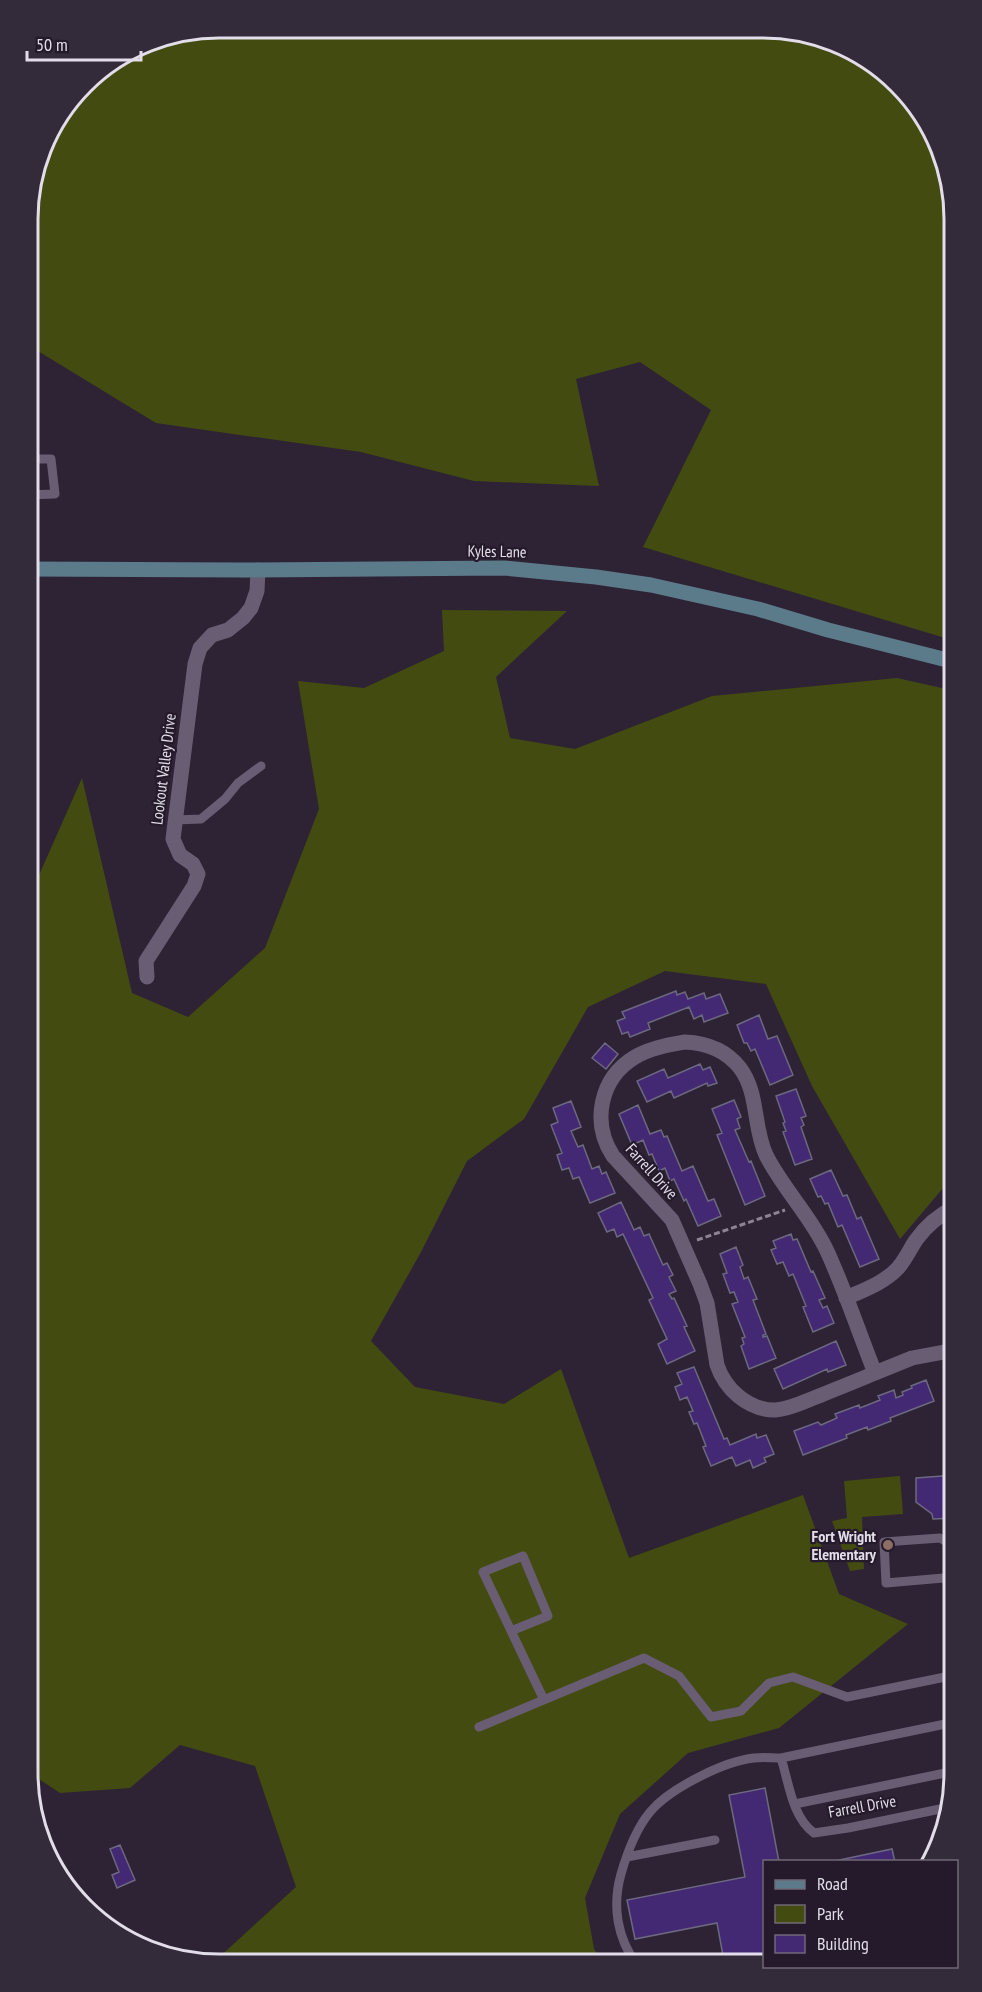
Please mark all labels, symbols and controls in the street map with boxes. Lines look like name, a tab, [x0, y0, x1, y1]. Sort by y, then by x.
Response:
scale bar	[27, 24, 141, 62]
text: 50 m	[36, 33, 68, 56]
street label: Kyles Lane	[467, 540, 527, 562]
street label: Lookout Valley Drive	[146, 712, 180, 826]
street label: Farrell Drive	[622, 1139, 682, 1203]
place label: Fort Wright Elementary	[811, 1526, 877, 1564]
marker: Fort Wright Elementary	[881, 1538, 895, 1552]
street label: Farrell Drive	[827, 1790, 897, 1822]
legend	[763, 1860, 958, 1968]
text: Road	[817, 1872, 848, 1895]
text: Park	[817, 1902, 844, 1925]
text: Building	[817, 1932, 869, 1955]

